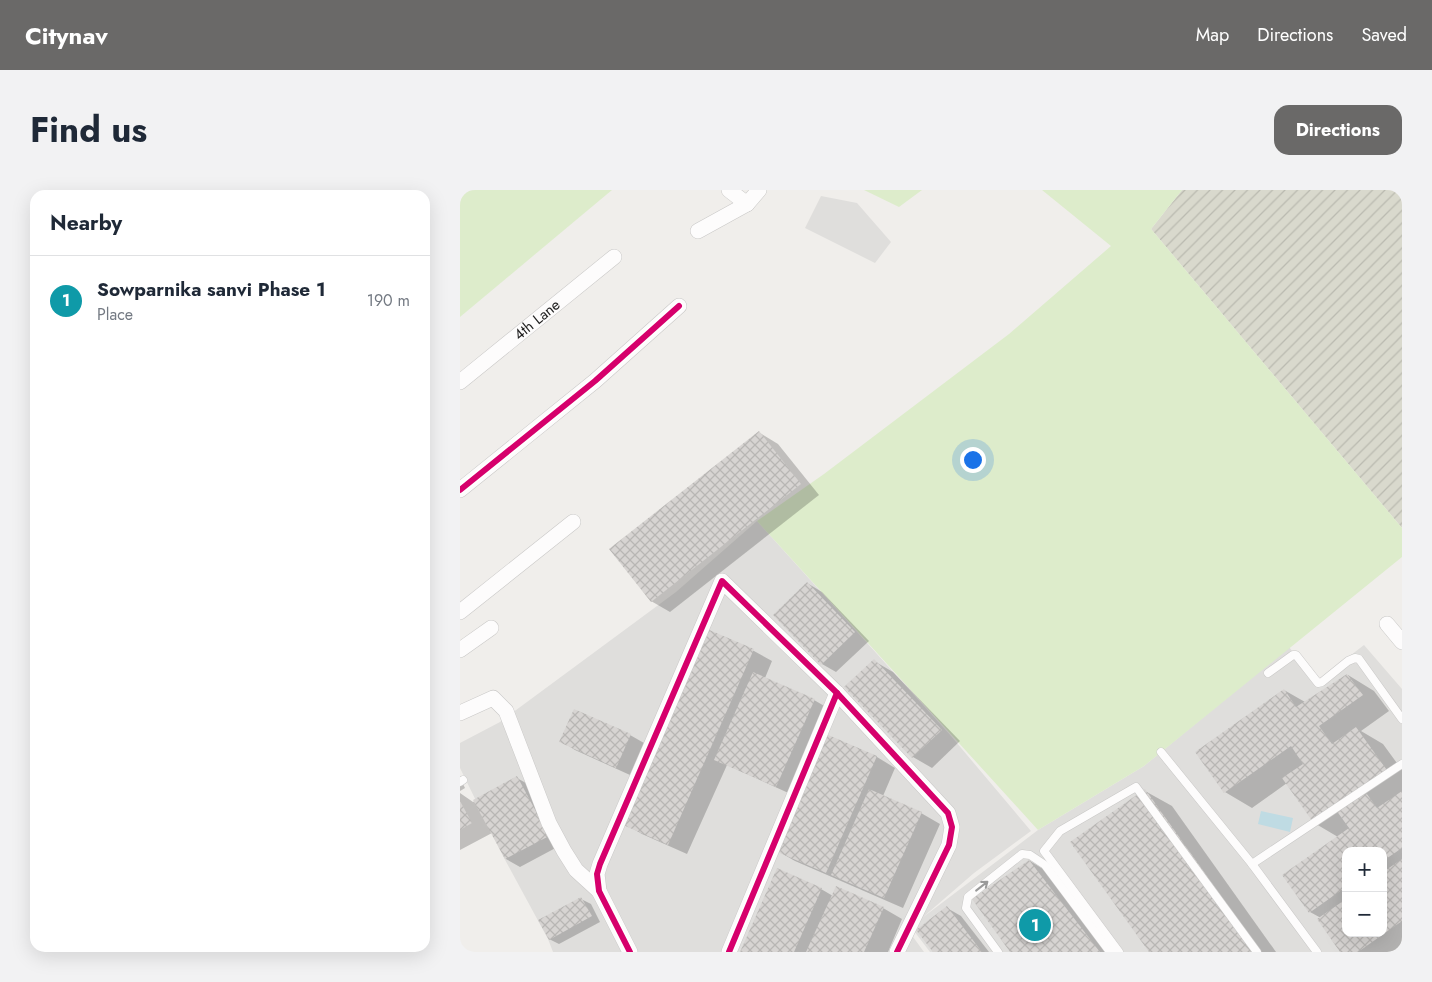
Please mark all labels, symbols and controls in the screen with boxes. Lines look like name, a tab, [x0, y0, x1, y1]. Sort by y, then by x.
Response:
text: Citynav	[25, 18, 108, 53]
text: Map	[1196, 22, 1229, 48]
text: Directions	[1257, 22, 1333, 48]
text: Saved	[1361, 22, 1407, 48]
text: Find us	[30, 105, 147, 155]
button: Directions	[1274, 105, 1402, 155]
text: Nearby	[50, 208, 122, 238]
text: Sowparnika sanvi Phase 1	[97, 276, 326, 303]
text: 1	[62, 289, 70, 312]
text: 190 m	[367, 289, 410, 312]
street label: 4th Lane	[509, 294, 565, 345]
text: Place	[97, 303, 133, 326]
your location	[960, 447, 986, 473]
map controls	[1342, 847, 1387, 937]
button: +	[1342, 847, 1387, 892]
one-way arrow	[975, 880, 988, 891]
button: −	[1342, 892, 1387, 937]
pin: 1	[1019, 906, 1051, 944]

